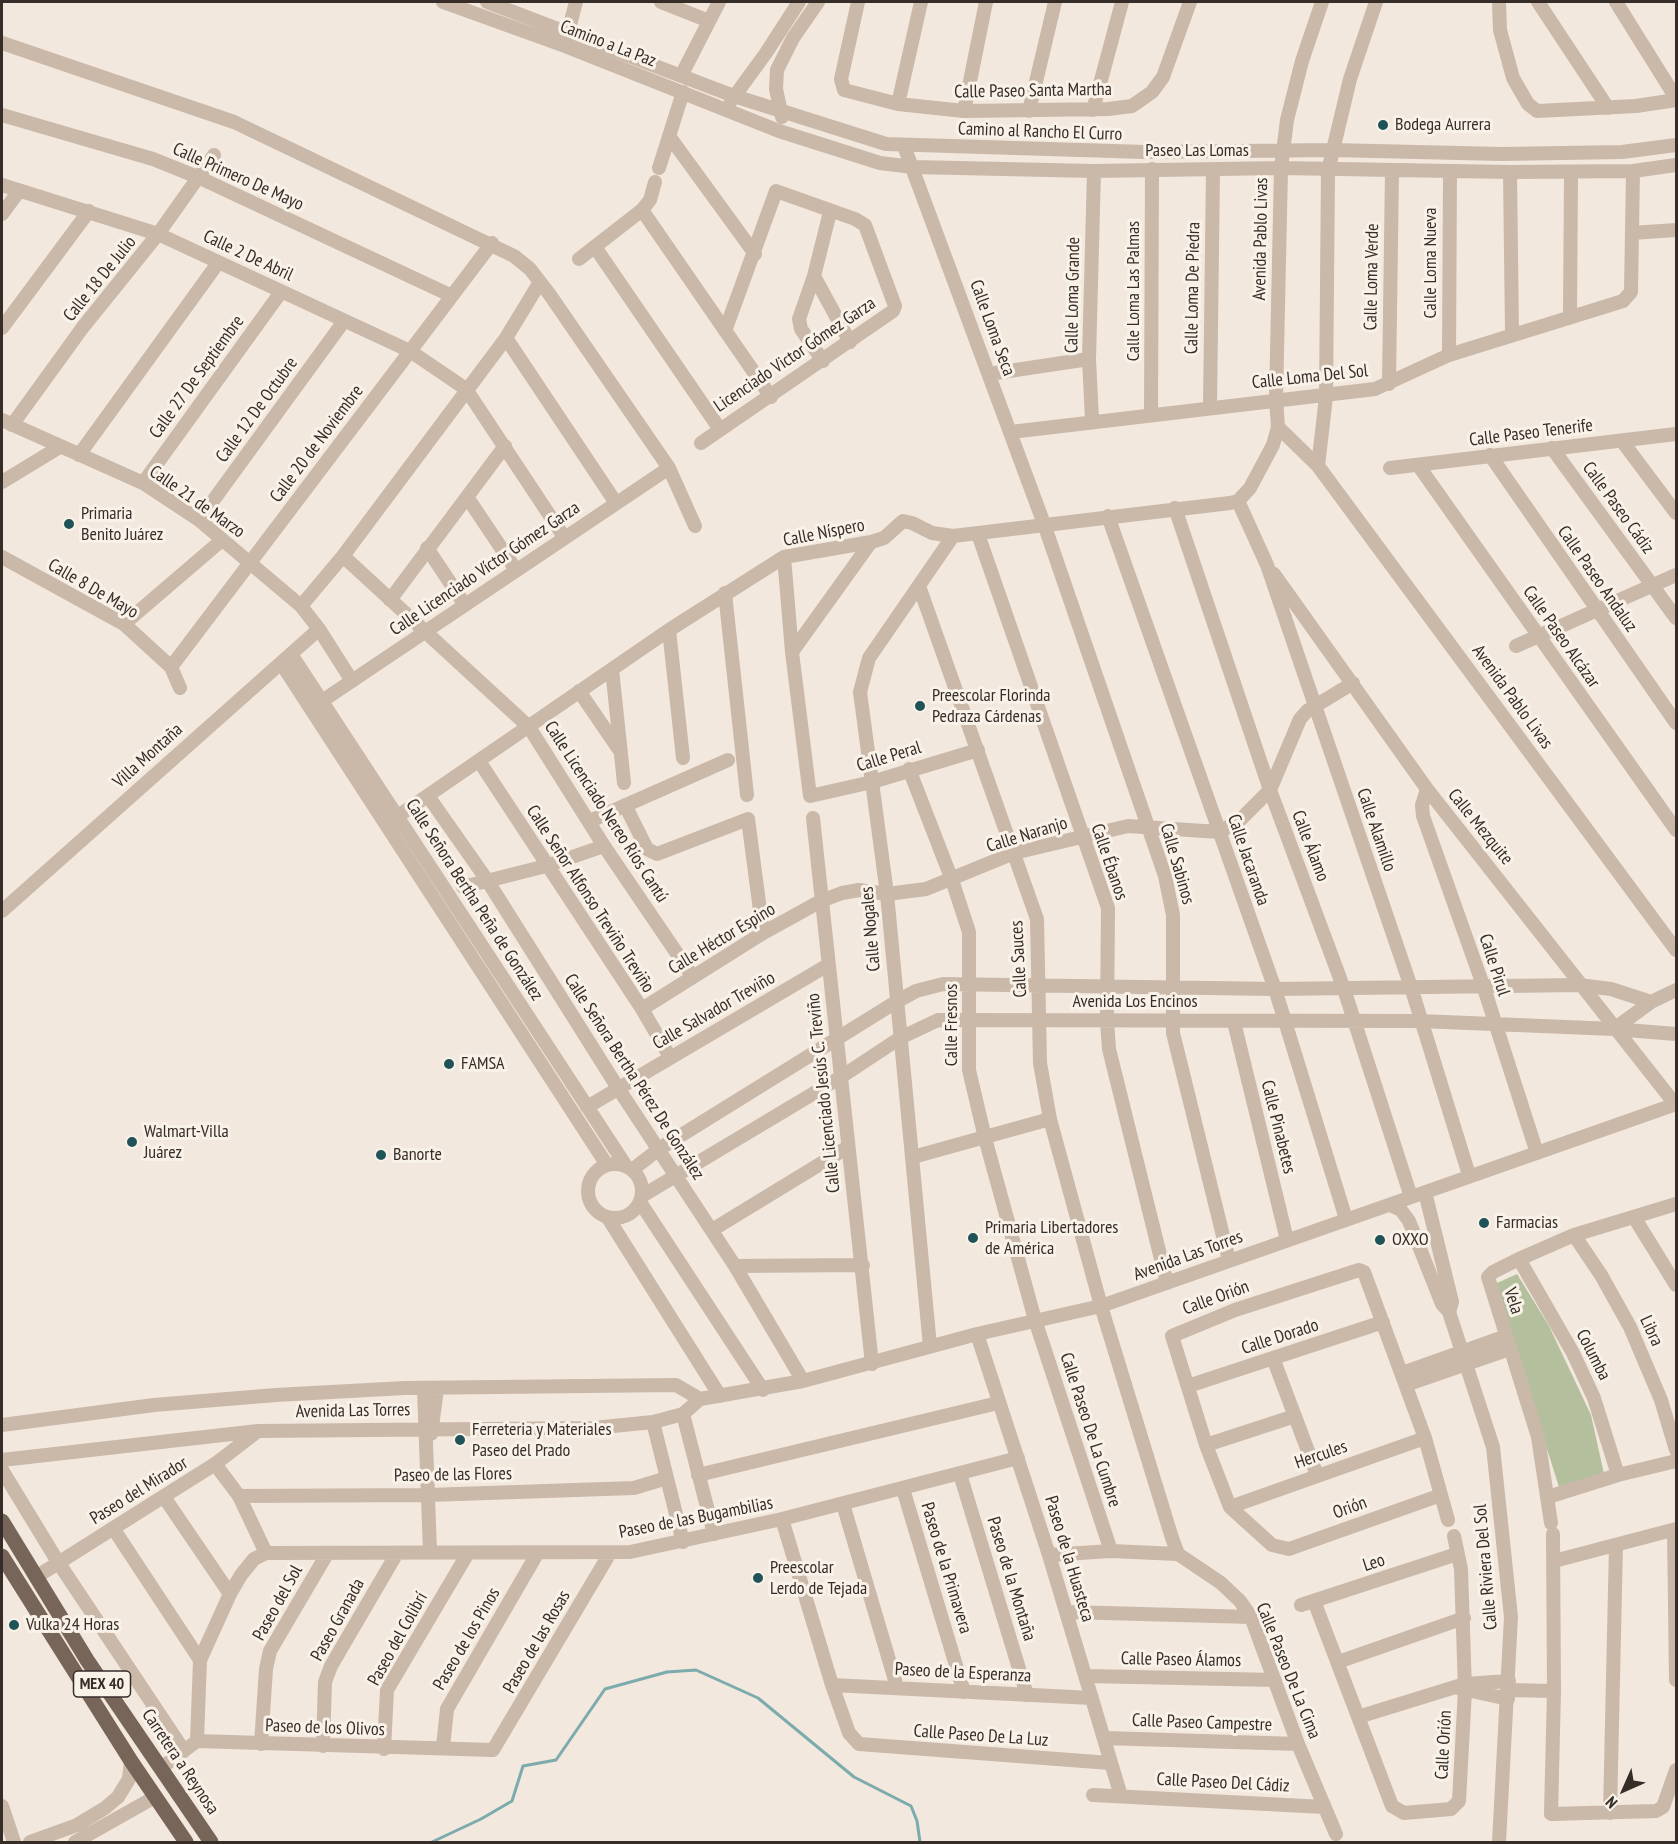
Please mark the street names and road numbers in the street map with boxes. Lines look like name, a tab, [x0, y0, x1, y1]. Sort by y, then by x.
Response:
street label: Camino a La Paz	[557, 16, 659, 72]
street label: Calle Paseo Santa Martha	[954, 79, 1112, 103]
street label: Camino al Rancho El Curro	[957, 118, 1123, 146]
street label: Calle Primero De Mayo	[169, 138, 307, 216]
street label: Paseo Las Lomas	[1145, 140, 1249, 162]
street label: Avenida Pablo Livas	[1249, 177, 1273, 301]
street label: Calle Loma Nueva	[1420, 208, 1442, 318]
street label: Calle Loma Las Palmas	[1123, 221, 1145, 361]
street label: Calle Loma De Piedra	[1181, 222, 1205, 354]
street label: Calle Loma Verde	[1360, 223, 1384, 331]
street label: Calle 2 De Abril	[200, 226, 296, 286]
street label: Calle 18 De Julio	[59, 232, 141, 326]
street label: Calle Loma Grande	[1061, 237, 1085, 353]
street label: Calle Loma Seca	[965, 277, 1019, 379]
street label: Licenciado Victor Gómez Garza	[710, 293, 880, 417]
street label: Calle 27 De Septiembre	[145, 311, 249, 443]
street label: Calle 12 De Octubre	[212, 353, 302, 467]
street label: Calle Loma Del Sol	[1251, 360, 1369, 394]
street label: Calle 20 de Noviembre	[266, 381, 368, 507]
street label: Calle Paseo Tenerife	[1468, 415, 1594, 451]
street label: Calle Paseo Cádiz	[1577, 458, 1659, 558]
street label: Calle 21 de Marzo	[145, 461, 249, 543]
street label: Calle Licenciado Víctor Gómez Garza	[386, 497, 584, 641]
street label: Calle Níspero	[781, 515, 867, 551]
street label: Calle Paseo Andaluz	[1552, 522, 1642, 636]
street label: Calle 8 De Mayo	[44, 554, 142, 624]
street label: Calle Paseo Alcázar	[1518, 582, 1604, 692]
street label: Avenida Pablo Livas	[1467, 641, 1557, 753]
street label: Calle Licenciado Nereo Ríos Cantú	[539, 717, 673, 907]
street label: Villa Montaña	[109, 719, 187, 793]
street label: Calle Peral	[854, 737, 924, 777]
street label: Calle Mezquite	[1443, 785, 1517, 869]
street label: Calle Alamillo	[1352, 786, 1400, 874]
street label: Calle Señora Bertha Peña de González	[401, 795, 547, 1005]
street label: Calle Señor Alfonso Treviño Treviño	[521, 801, 659, 997]
street label: Calle Álamo	[1287, 807, 1333, 885]
street label: Calle Naranjo	[984, 812, 1070, 858]
street label: Calle Jacaranda	[1222, 812, 1274, 908]
street label: Calle Ébanos	[1086, 821, 1132, 903]
street label: Calle Sabinos	[1155, 821, 1199, 907]
street label: Calle Nogales	[857, 886, 885, 972]
street label: Calle Héctor Espino	[665, 899, 779, 979]
street label: Calle Sauces	[1006, 920, 1032, 998]
street label: Calle Pirul	[1474, 931, 1514, 999]
street label: Calle Salvador Treviño	[649, 967, 779, 1055]
street label: Calle Señora Bertha Pérez De González	[559, 970, 709, 1184]
street label: Calle Fresnos	[941, 984, 963, 1066]
street label: Avenida Los Encinos	[1072, 991, 1198, 1013]
street label: Calle Licenciado Jesús C. Treviño	[803, 992, 845, 1194]
street label: Calle Pinabetes	[1256, 1078, 1300, 1176]
street label: Avenida Las Torres	[1130, 1226, 1246, 1286]
street label: Calle Orión	[1180, 1276, 1252, 1320]
street label: Vela	[1499, 1285, 1527, 1317]
street label: Libra	[1635, 1312, 1667, 1350]
street label: Calle Dorado	[1239, 1314, 1321, 1360]
street label: Columba	[1571, 1326, 1615, 1384]
street label: Calle Paseo De La Cumbre	[1055, 1350, 1125, 1510]
street label: Avenida Las Torres	[295, 1399, 411, 1423]
street label: Hercules	[1292, 1436, 1350, 1474]
street label: Paseo del Mirador	[86, 1452, 192, 1530]
street label: Paseo de las Flores	[394, 1463, 512, 1487]
street label: Paseo de las Bugambilias	[617, 1492, 775, 1544]
street label: Orión	[1330, 1492, 1370, 1524]
street label: Paseo de la Huasteca	[1040, 1493, 1098, 1625]
street label: Paseo de la Primavera	[916, 1500, 976, 1636]
street label: Calle Riviera Del Sol	[1470, 1503, 1502, 1631]
street label: Paseo de la Montaña	[982, 1514, 1040, 1644]
street label: Leo	[1360, 1549, 1388, 1577]
street label: Paseo del Sol	[249, 1562, 307, 1644]
street label: Paseo Granada	[307, 1575, 369, 1665]
street label: Paseo de los Pinos	[429, 1584, 505, 1694]
street label: Paseo de las Rosas	[499, 1587, 575, 1697]
street label: Paseo del Colibrí	[364, 1589, 432, 1689]
street label: Calle Paseo De La Cima	[1251, 1600, 1325, 1742]
street label: Calle Paseo Álamos	[1121, 1648, 1241, 1672]
street label: Paseo de la Esperanza	[894, 1659, 1032, 1687]
road number: MEX 40	[74, 1671, 130, 1697]
street label: Carretera a Reynosa	[137, 1705, 223, 1819]
street label: Calle Paseo Campestre	[1132, 1710, 1272, 1736]
street label: Calle Orión	[1431, 1710, 1457, 1780]
street label: Paseo de los Olivos	[265, 1715, 385, 1741]
street label: Calle Paseo De La Luz	[913, 1721, 1049, 1751]
street label: Calle Paseo Del Cádiz	[1156, 1769, 1290, 1797]

